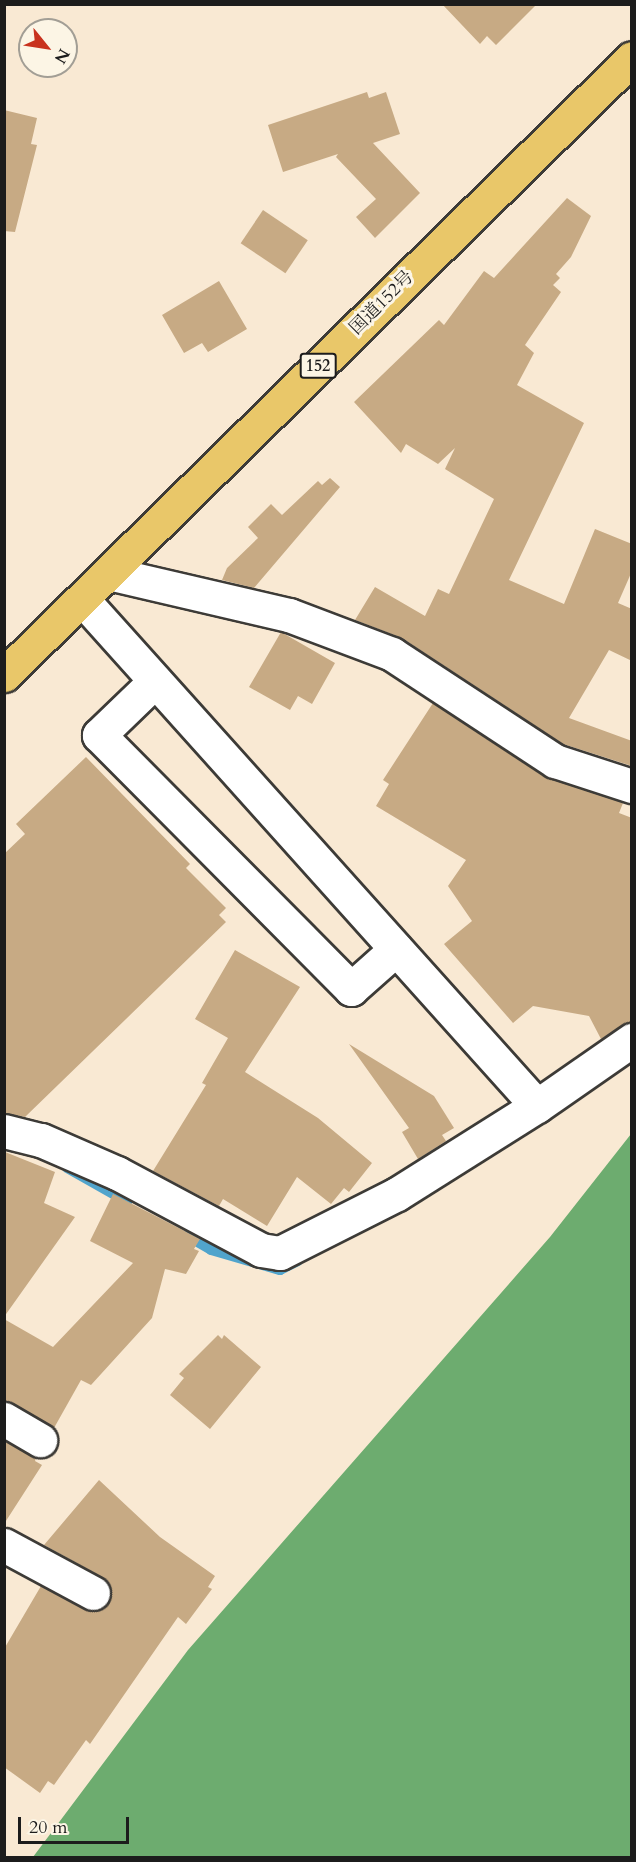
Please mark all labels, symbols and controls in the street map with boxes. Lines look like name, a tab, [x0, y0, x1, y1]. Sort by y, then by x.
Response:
north arrow	[18, 18, 78, 78]
text: N	[49, 44, 75, 68]
street label: 国道152号	[345, 266, 419, 340]
road number: 152	[298, 353, 338, 379]
scale bar	[21, 1805, 132, 1843]
text: 20 m	[29, 1815, 68, 1840]

